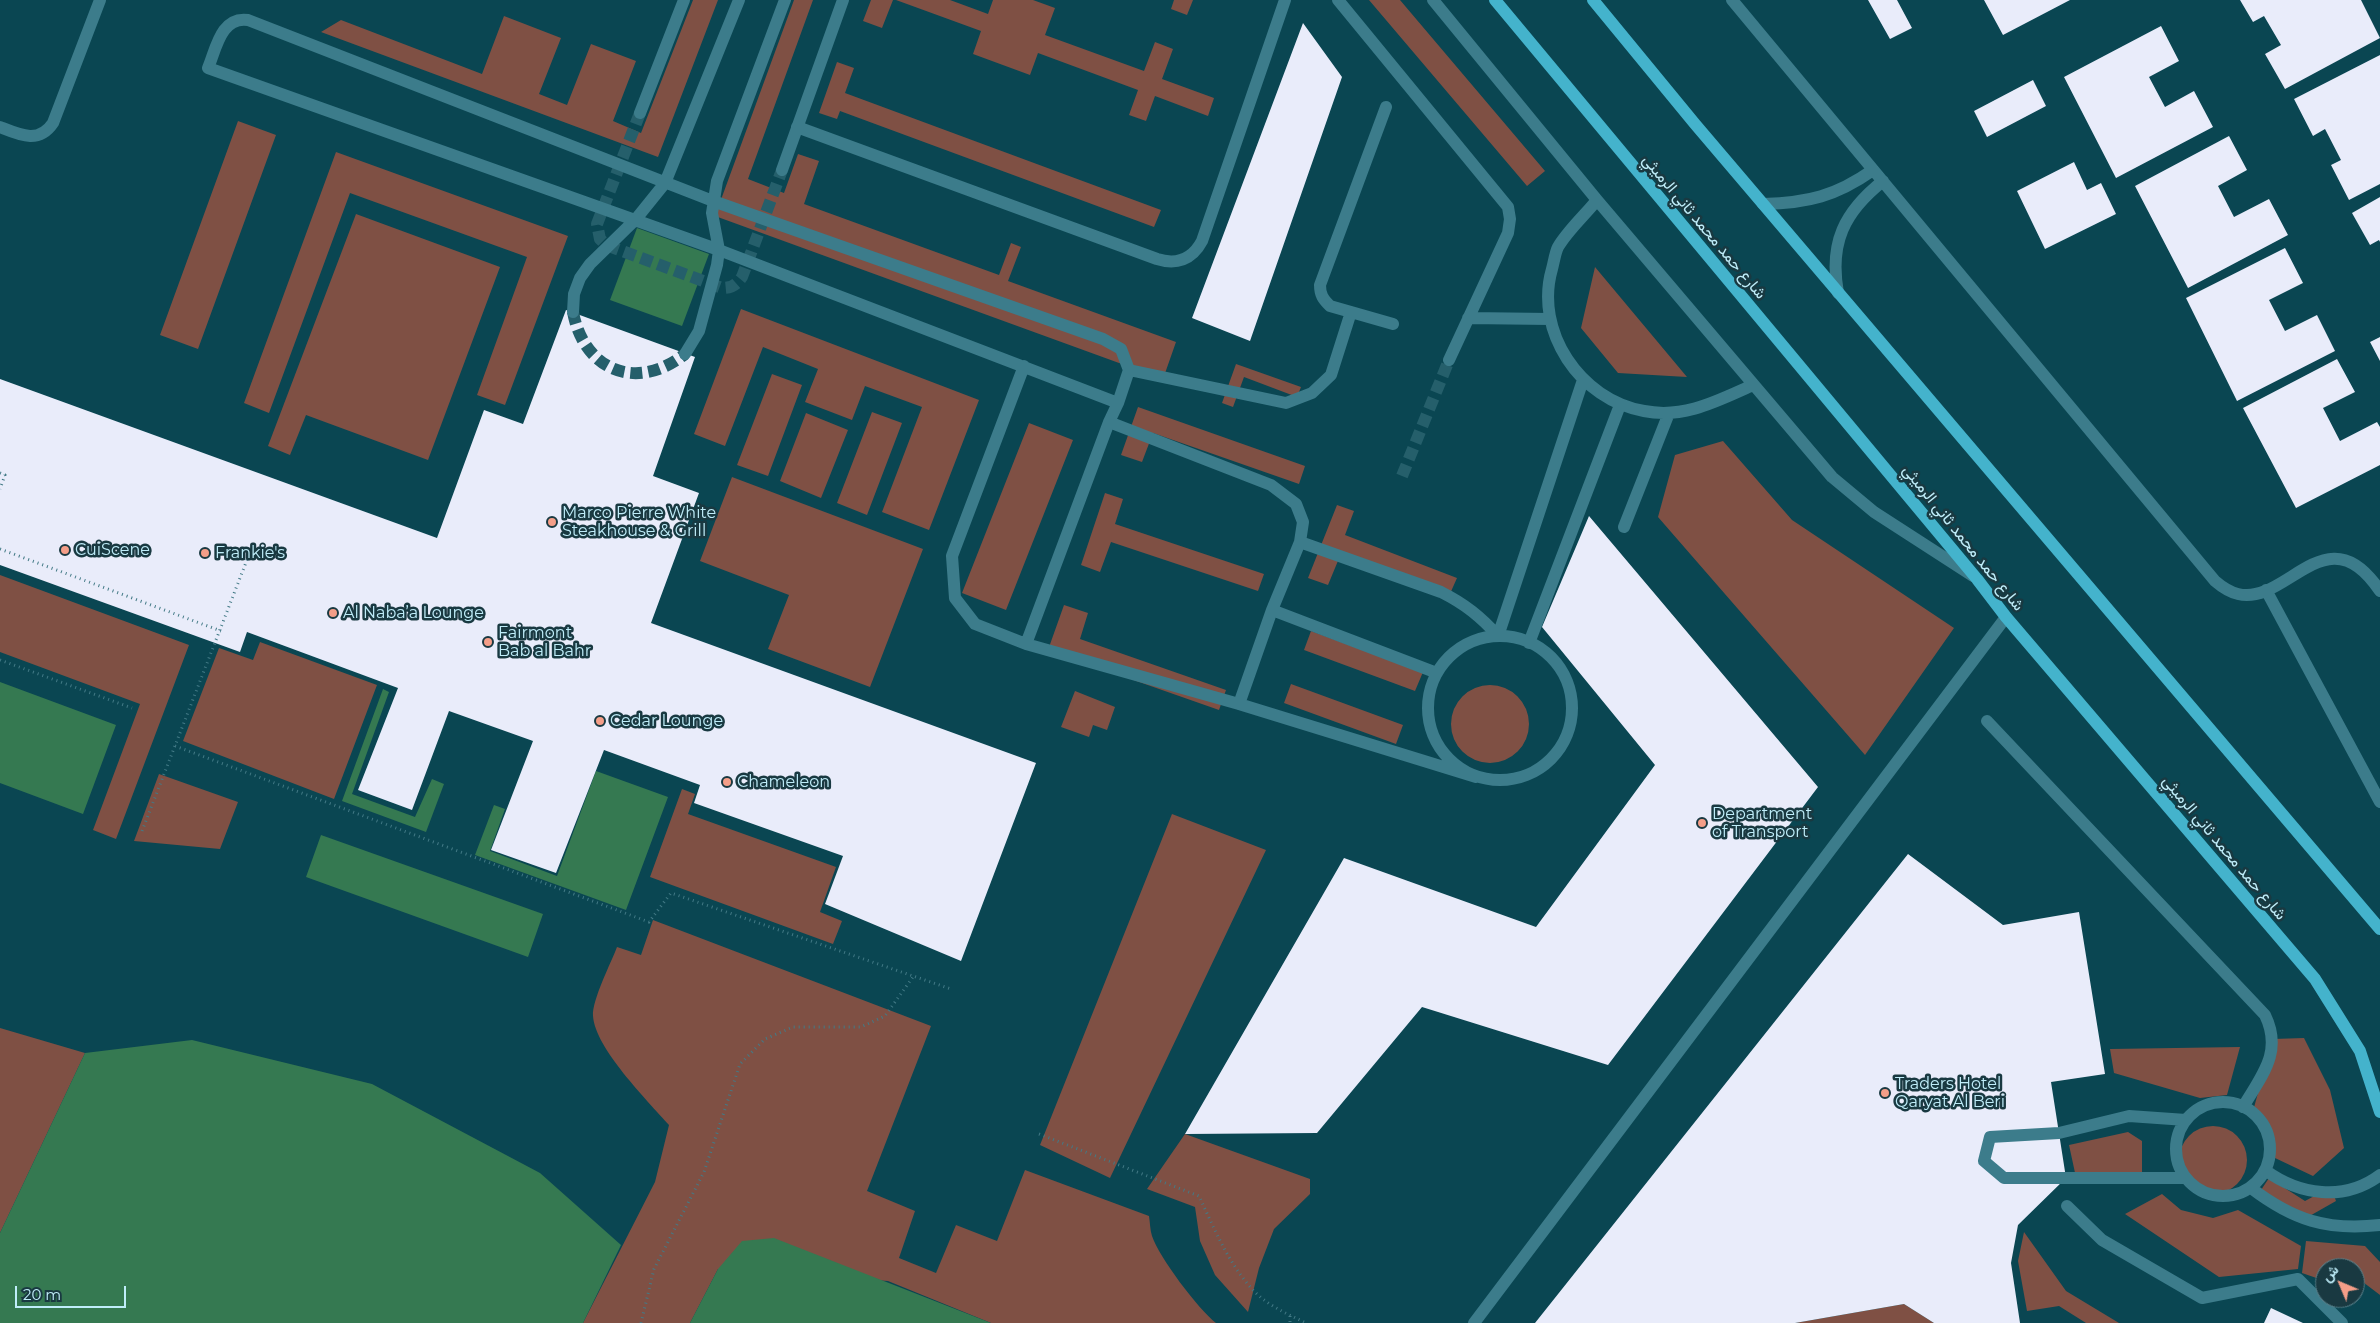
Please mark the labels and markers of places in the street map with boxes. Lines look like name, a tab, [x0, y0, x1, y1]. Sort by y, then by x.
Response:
place label: Marco Pierre White Steakhouse & Grill	[562, 503, 716, 541]
marker: Marco Pierre White Steakhouse & Grill	[546, 516, 558, 528]
place label: CuiScene	[75, 540, 150, 560]
place label: Frankie's	[215, 543, 285, 563]
marker: CuiScene	[59, 544, 71, 556]
marker: Frankie's	[199, 547, 211, 559]
place label: Al Naba’a Lounge	[343, 603, 484, 623]
marker: Al Naba’a Lounge	[327, 607, 339, 619]
place label: Fairmont Bab al Bahr	[498, 623, 591, 661]
marker: Fairmont Bab al Bahr	[482, 636, 494, 648]
place label: Cedar Lounge	[610, 711, 723, 731]
marker: Cedar Lounge	[594, 715, 606, 727]
place label: Chameleon	[737, 772, 830, 792]
marker: Chameleon	[721, 776, 733, 788]
place label: Department of Transport	[1712, 804, 1812, 842]
marker: Department of Transport	[1696, 817, 1708, 829]
place label: Traders Hotel Qaryat Al Beri	[1895, 1074, 2005, 1112]
marker: Traders Hotel Qaryat Al Beri	[1879, 1087, 1891, 1099]

